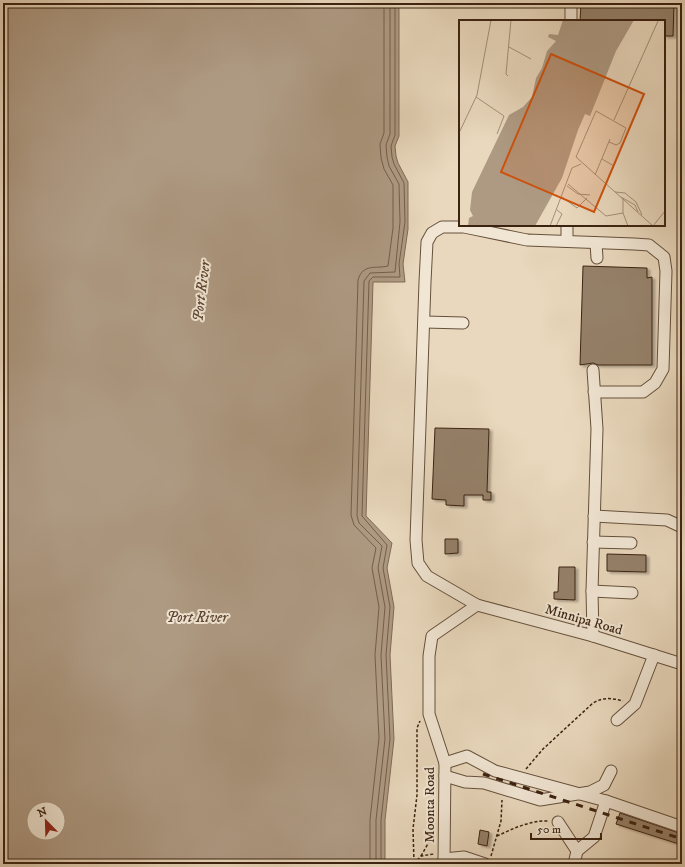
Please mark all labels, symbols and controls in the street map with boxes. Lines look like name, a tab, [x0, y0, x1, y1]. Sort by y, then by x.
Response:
inset map	[459, 20, 665, 226]
water label: Port River	[188, 258, 215, 323]
street label: Minnipa Road	[543, 600, 624, 640]
water label: Port River	[166, 608, 229, 627]
street label: Moonta Road	[421, 767, 439, 843]
north arrow	[26, 801, 66, 841]
text: N	[36, 805, 49, 821]
scale bar	[531, 815, 601, 841]
text: 50 m	[537, 822, 561, 837]

